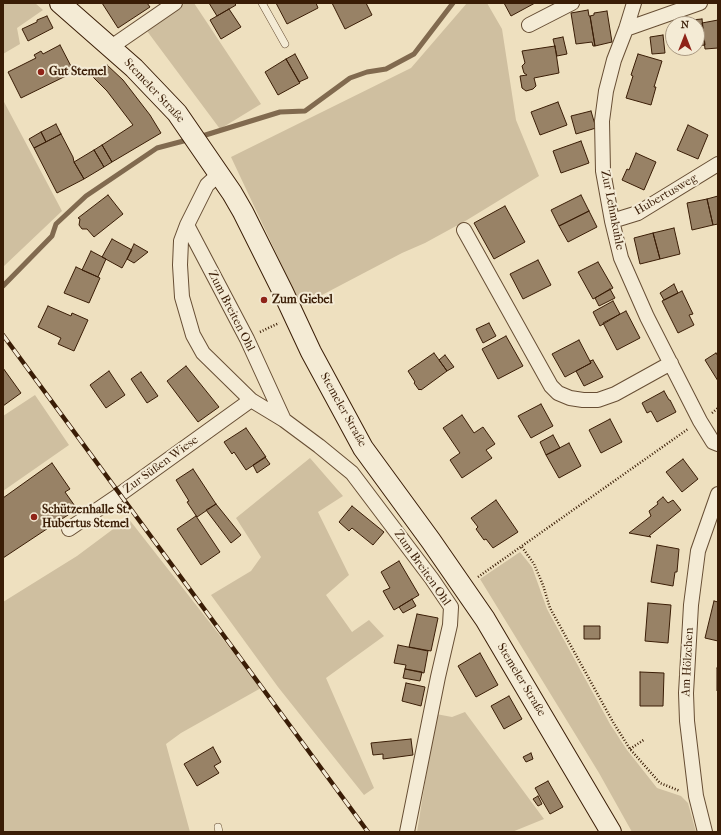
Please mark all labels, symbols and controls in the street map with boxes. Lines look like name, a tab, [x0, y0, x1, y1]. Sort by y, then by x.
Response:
north arrow	[665, 16, 705, 56]
text: N	[681, 18, 689, 31]
street label: Stemeler Straße	[121, 56, 187, 126]
place label: Gut Stemel	[49, 65, 107, 79]
marker: Gut Stemel	[36, 67, 46, 77]
street label: Zur Lehmkuhle	[597, 169, 627, 251]
street label: Hubertusweg	[632, 171, 700, 219]
street label: Zum Breiten Ohl	[204, 268, 258, 354]
place label: Zum Giebel	[272, 293, 333, 307]
marker: Zum Giebel	[259, 295, 269, 305]
street label: Stemeler Straße	[317, 370, 369, 450]
street label: Zur Süßen Wiese	[121, 433, 201, 497]
place label: Schützenhalle St. Hubertus Stemel	[42, 503, 129, 531]
marker: Schützenhalle St. Hubertus Stemel	[29, 512, 39, 522]
street label: Zum Breiten Ohl	[391, 527, 453, 609]
street label: Am Hölzchen	[679, 627, 697, 697]
street label: Stemeler Straße	[494, 641, 548, 719]

